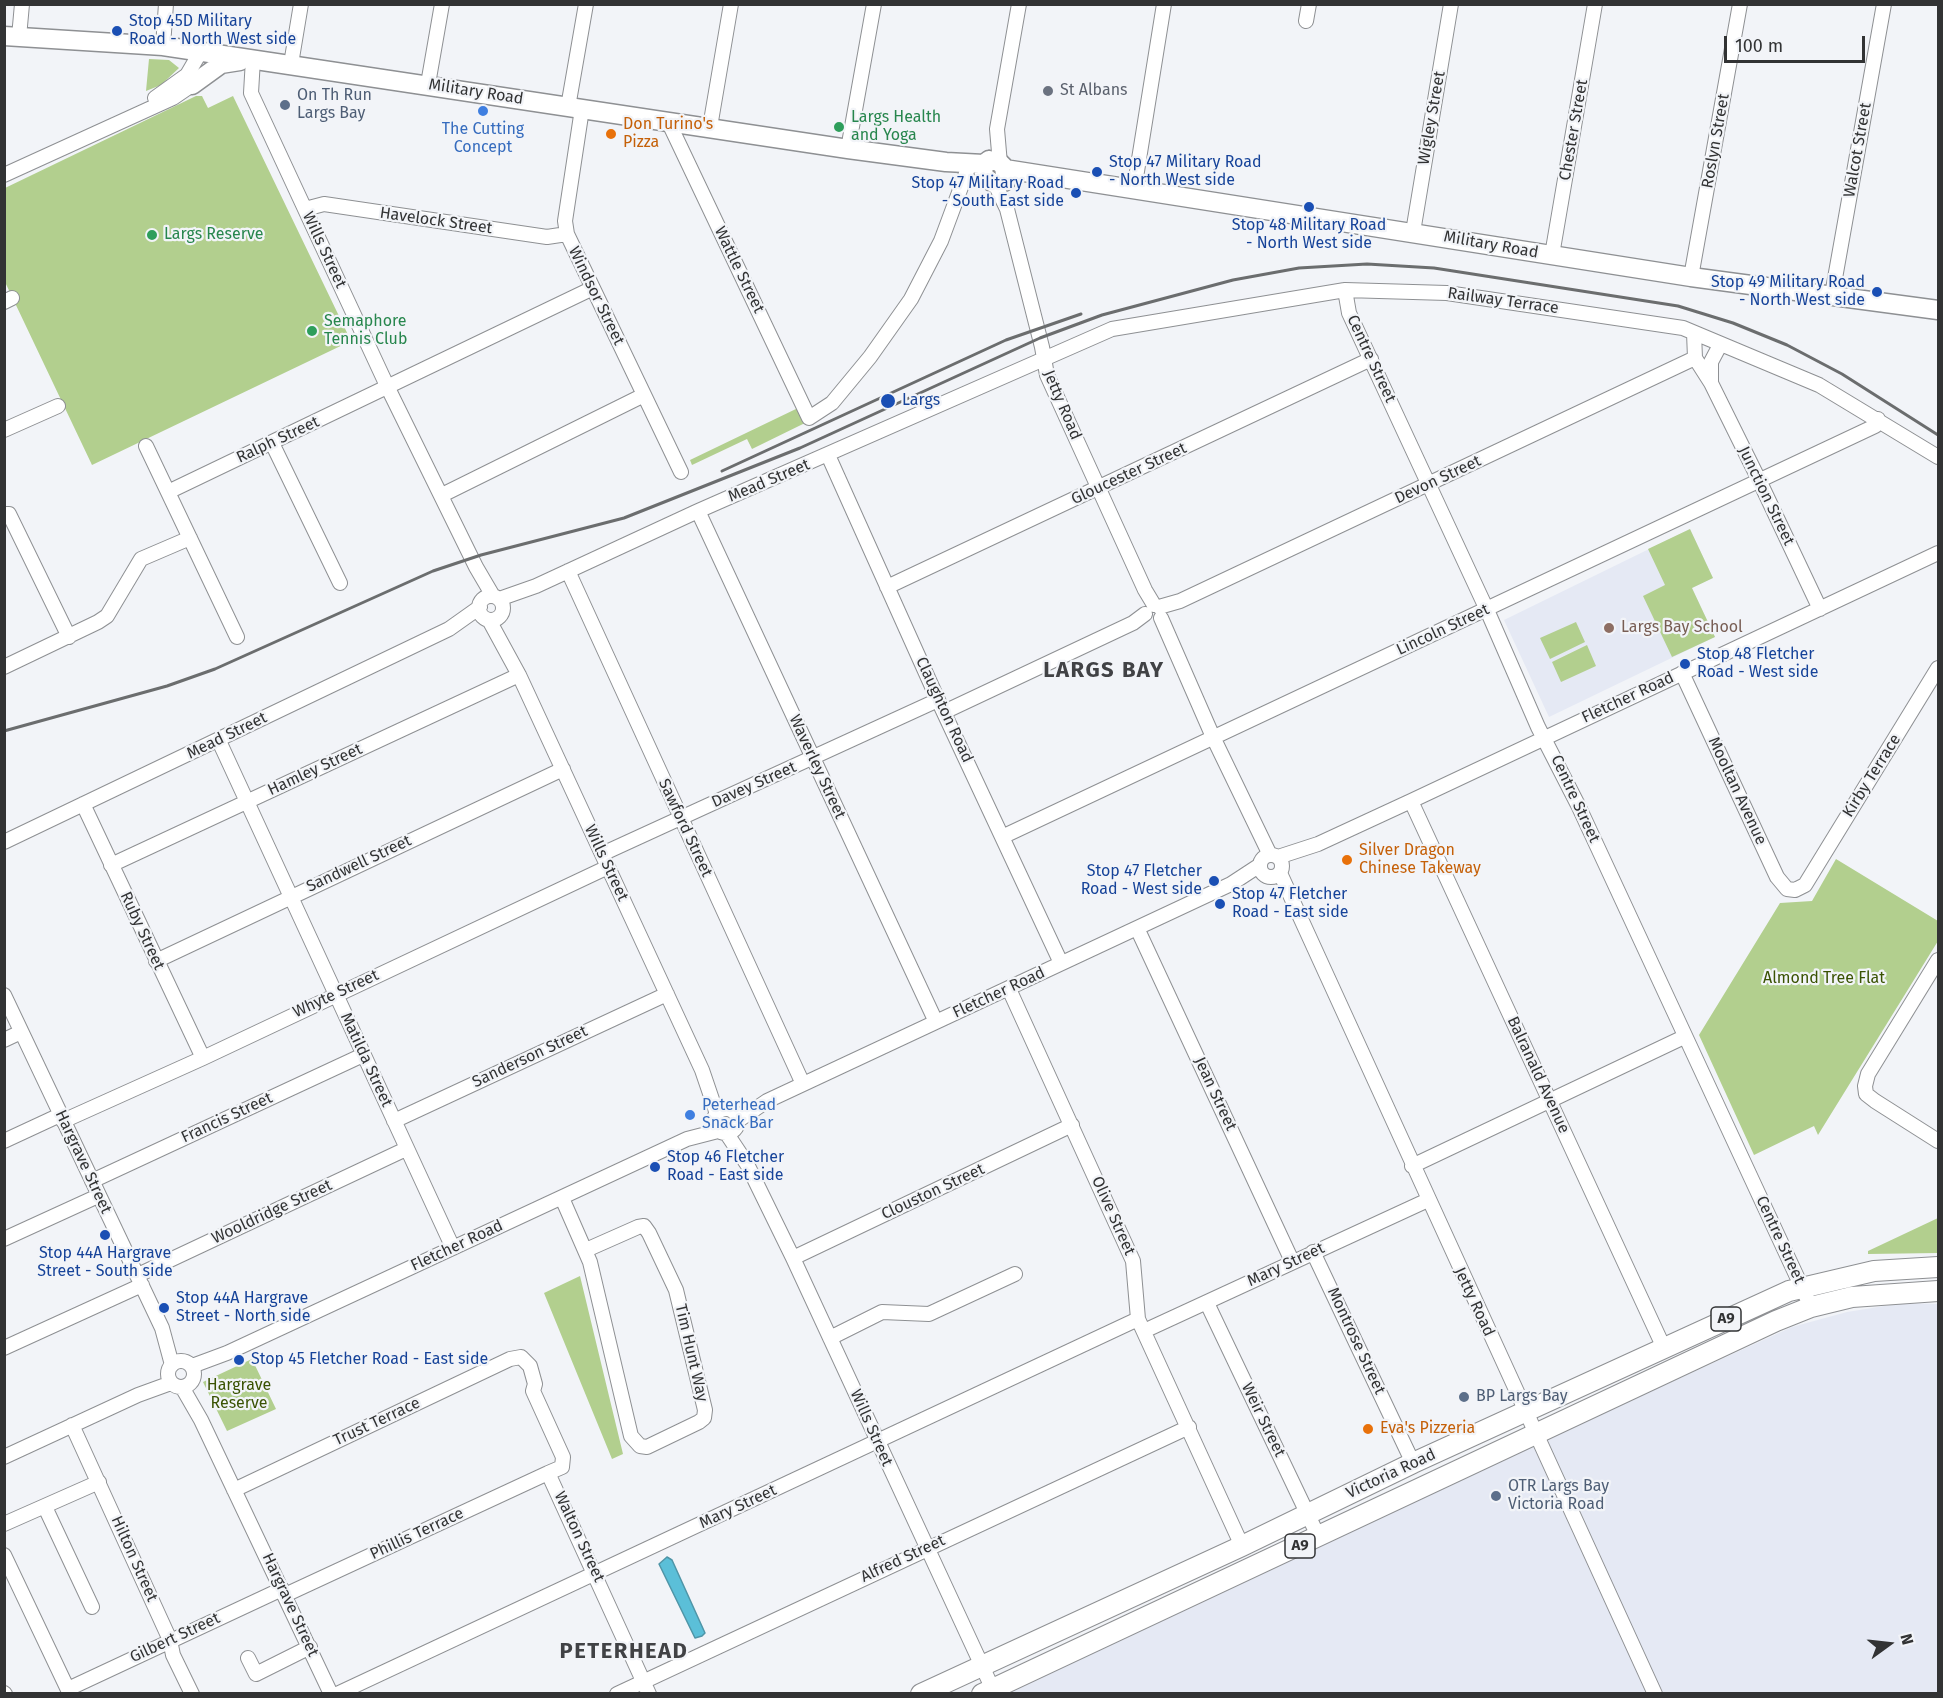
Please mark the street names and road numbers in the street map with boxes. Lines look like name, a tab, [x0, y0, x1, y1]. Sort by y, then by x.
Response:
street label: Wigley Street	[1414, 70, 1450, 166]
street label: Military Road	[427, 75, 525, 109]
street label: Chester Street	[1556, 78, 1592, 182]
street label: Roslyn Street	[1698, 92, 1734, 190]
street label: Walcot Street	[1840, 101, 1876, 199]
street label: Havelock Street	[379, 204, 493, 238]
street label: Wills Street	[298, 209, 350, 291]
street label: Wattle Street	[710, 224, 768, 316]
street label: Military Road	[1442, 227, 1540, 263]
street label: Windsor Street	[564, 244, 628, 348]
street label: Railway Terrace	[1446, 284, 1560, 318]
street label: Centre Street	[1342, 312, 1400, 406]
street label: Jetty Road	[1039, 367, 1085, 443]
street label: Ralph Street	[233, 412, 323, 468]
street label: Gloucester Street	[1068, 439, 1190, 509]
street label: Junction Street	[1734, 443, 1798, 549]
street label: Devon Street	[1392, 452, 1484, 508]
street label: Mead Street	[725, 455, 813, 507]
street label: Lincoln Street	[1394, 600, 1492, 660]
street label: Claughton Road	[911, 654, 977, 766]
street label: Fletcher Road	[1579, 668, 1677, 728]
street label: Mead Street	[184, 708, 270, 764]
street label: Waverley Street	[784, 712, 850, 822]
street label: Kirby Terrace	[1839, 731, 1905, 821]
street label: Mooltan Avenue	[1704, 734, 1770, 848]
street label: Hamley Street	[265, 740, 365, 800]
street label: Centre Street	[1546, 752, 1604, 846]
street label: Davey Street	[709, 758, 799, 812]
street label: Sawford Street	[654, 776, 716, 880]
street label: Wills Street	[580, 822, 632, 904]
street label: Sandwell Street	[303, 831, 415, 897]
street label: Ruby Street	[116, 889, 168, 973]
street label: Fletcher Road	[950, 963, 1048, 1023]
street label: Whyte Street	[290, 966, 382, 1022]
street label: Matilda Street	[336, 1010, 396, 1110]
street label: Balranald Avenue	[1503, 1014, 1573, 1136]
street label: Sanderson Street	[469, 1022, 591, 1092]
street label: Jean Street	[1190, 1054, 1240, 1134]
street label: Francis Street	[178, 1089, 276, 1147]
street label: Hargrave Street	[51, 1107, 115, 1217]
street label: Clouston Street	[878, 1160, 988, 1224]
street label: Olive Street	[1087, 1174, 1139, 1258]
street label: Wooldridge Street	[209, 1176, 335, 1248]
street label: Centre Street	[1751, 1193, 1809, 1287]
street label: Fletcher Road	[408, 1216, 506, 1276]
street label: Mary Street	[1244, 1239, 1328, 1291]
street label: Jetty Road	[1450, 1264, 1498, 1340]
street label: Montrose Street	[1323, 1284, 1389, 1398]
street label: Tim Hunt Way	[670, 1302, 712, 1404]
road number: A9	[1711, 1307, 1741, 1331]
street label: Weir Street	[1237, 1380, 1289, 1460]
street label: Wills Street	[846, 1387, 896, 1469]
street label: Trust Terrace	[331, 1394, 423, 1450]
street label: Victoria Road	[1343, 1445, 1439, 1503]
street label: Mary Street	[696, 1481, 780, 1533]
street label: Walton Street	[550, 1489, 608, 1585]
street label: Phillis Terrace	[367, 1504, 467, 1564]
street label: Hilton Street	[107, 1513, 161, 1605]
street label: Alfred Street	[858, 1531, 948, 1587]
road number: A9	[1285, 1534, 1315, 1558]
street label: Hargrave Street	[258, 1550, 322, 1660]
street label: Gilbert Street	[127, 1609, 223, 1667]

